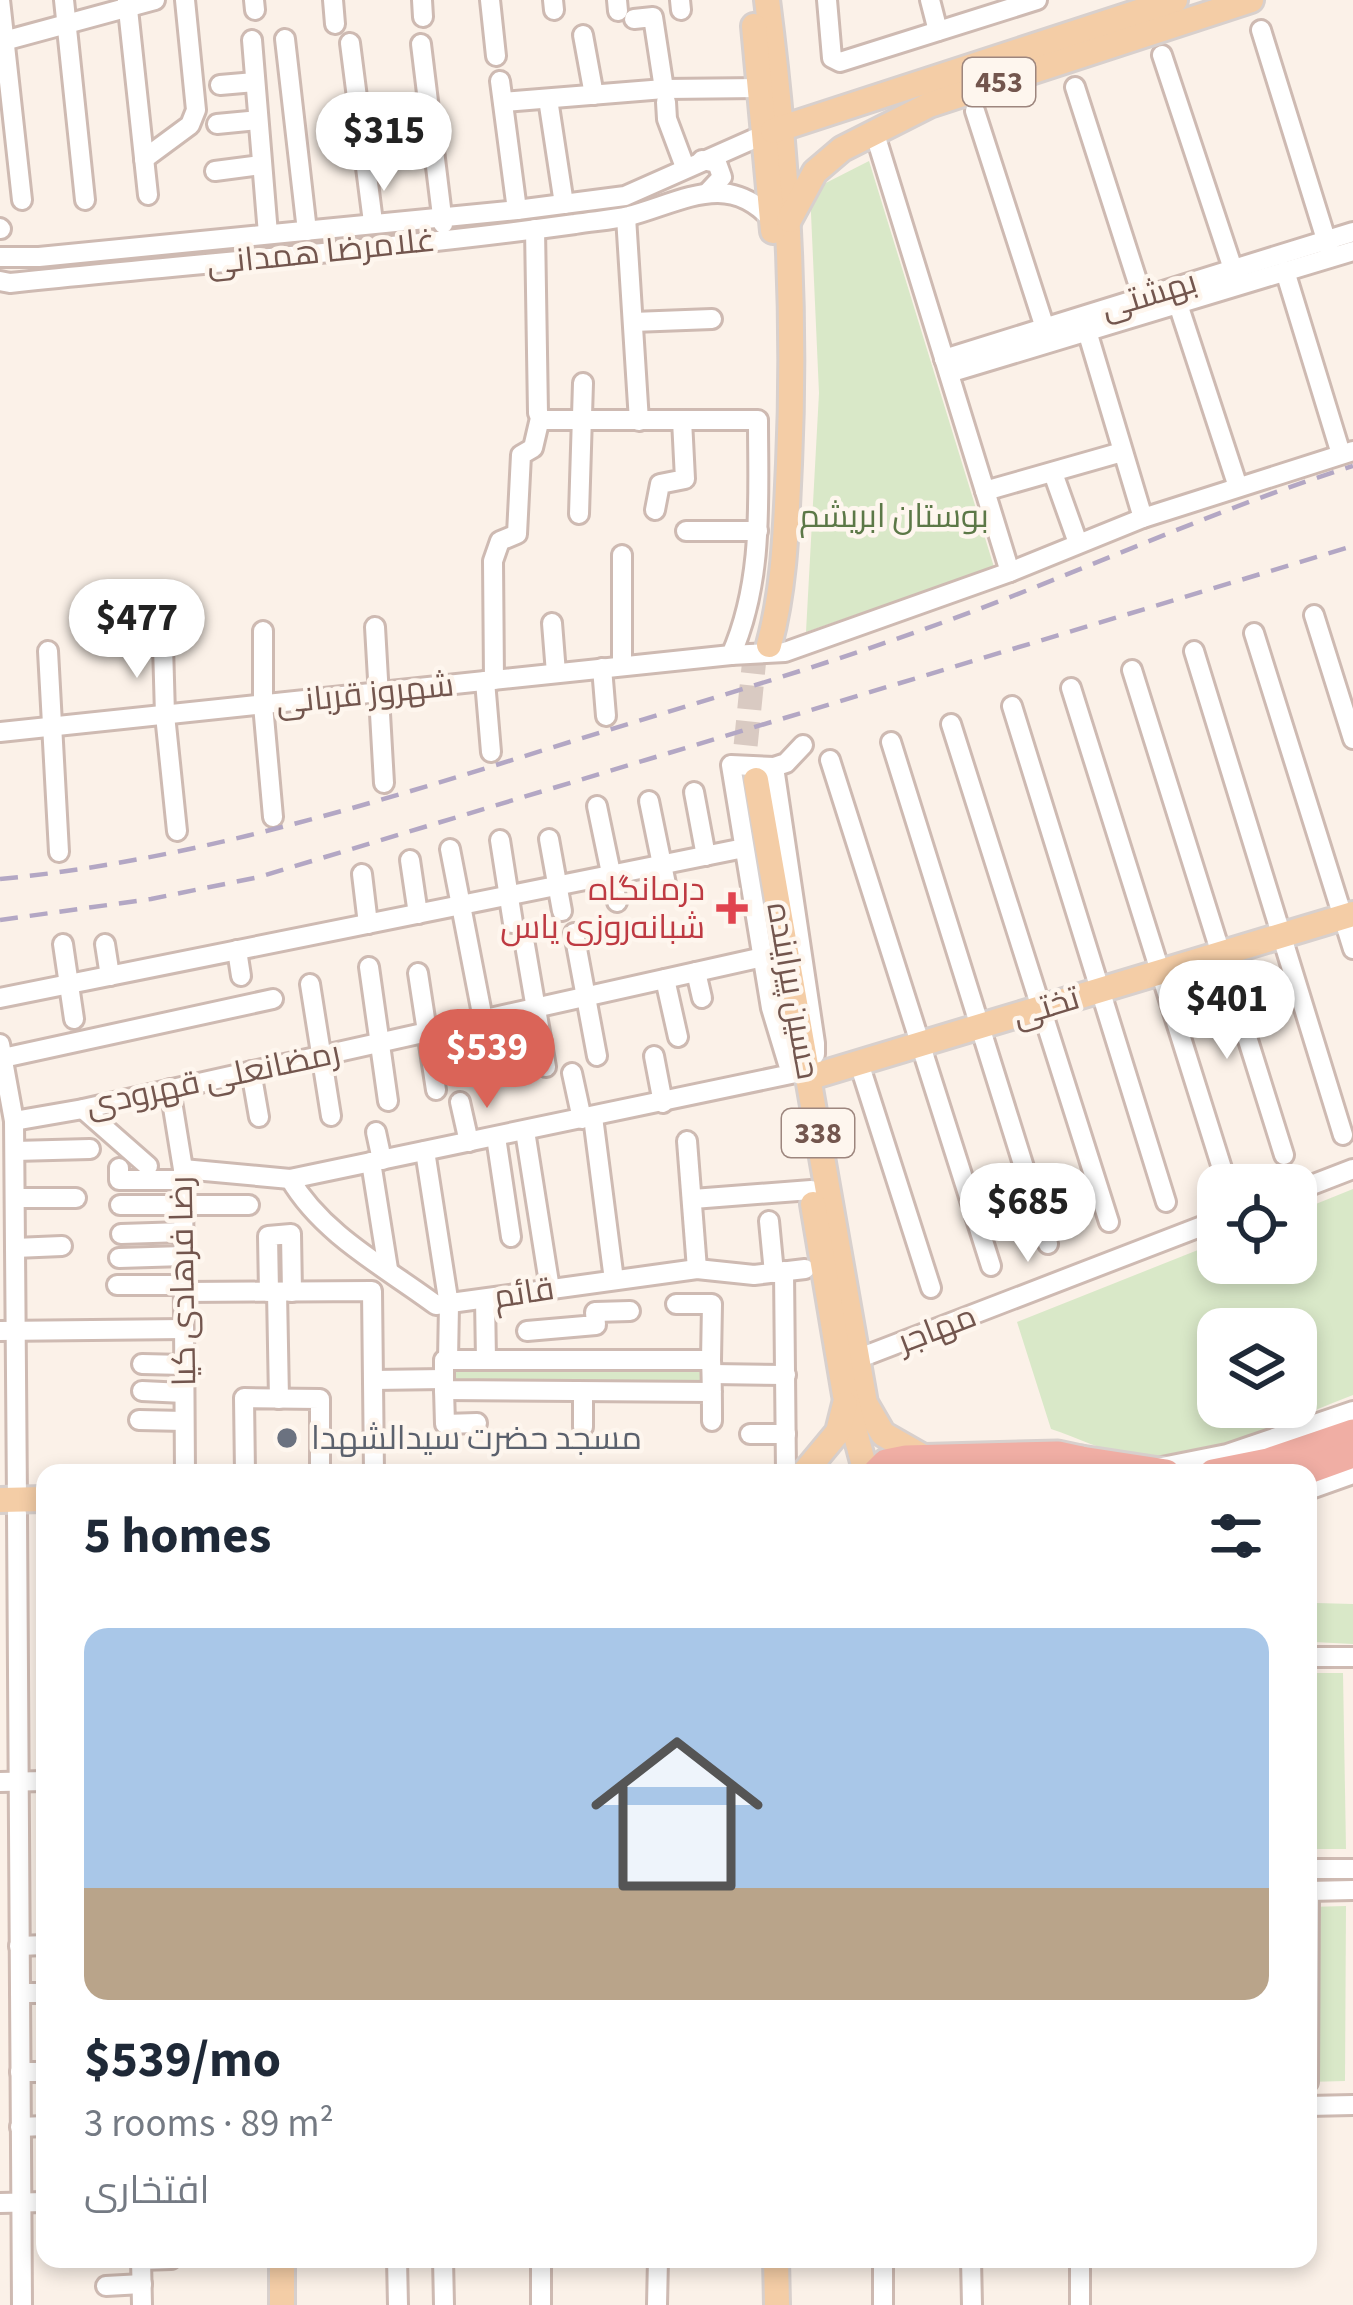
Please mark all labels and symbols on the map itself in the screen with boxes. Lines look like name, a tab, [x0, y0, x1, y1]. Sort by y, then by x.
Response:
road number: 453	[963, 58, 1035, 106]
pin: $315	[313, 92, 455, 194]
street label: غلامرضا همدانی	[205, 217, 437, 287]
street label: بهشتی	[1095, 258, 1203, 332]
park label: بوستان ابریشم	[799, 493, 989, 540]
pin: $477	[66, 579, 208, 681]
street label: شهروز قربانی	[274, 661, 456, 727]
place label: درمانگاه شبانه‌روزی یاس	[500, 866, 705, 951]
marker: درمانگاه شبانه‌روزی یاس	[716, 892, 748, 924]
street label: حسین پیراینده	[754, 899, 832, 1083]
pin: $401	[1156, 960, 1298, 1062]
street label: تختی	[1007, 975, 1085, 1039]
pin: $539	[416, 1009, 558, 1111]
street label: رمضانعلی قهرودی	[82, 1029, 344, 1129]
road number: 338	[782, 1109, 854, 1157]
pin: $685	[957, 1163, 1099, 1265]
street label: رضا فرهادی کیا	[158, 1176, 208, 1386]
street label: قائم	[491, 1265, 557, 1321]
street label: مهاجر	[889, 1293, 983, 1366]
place label: مسجد حضرت سیدالشهدا	[311, 1415, 642, 1462]
marker: مسجد حضرت سیدالشهدا	[274, 1425, 300, 1451]

